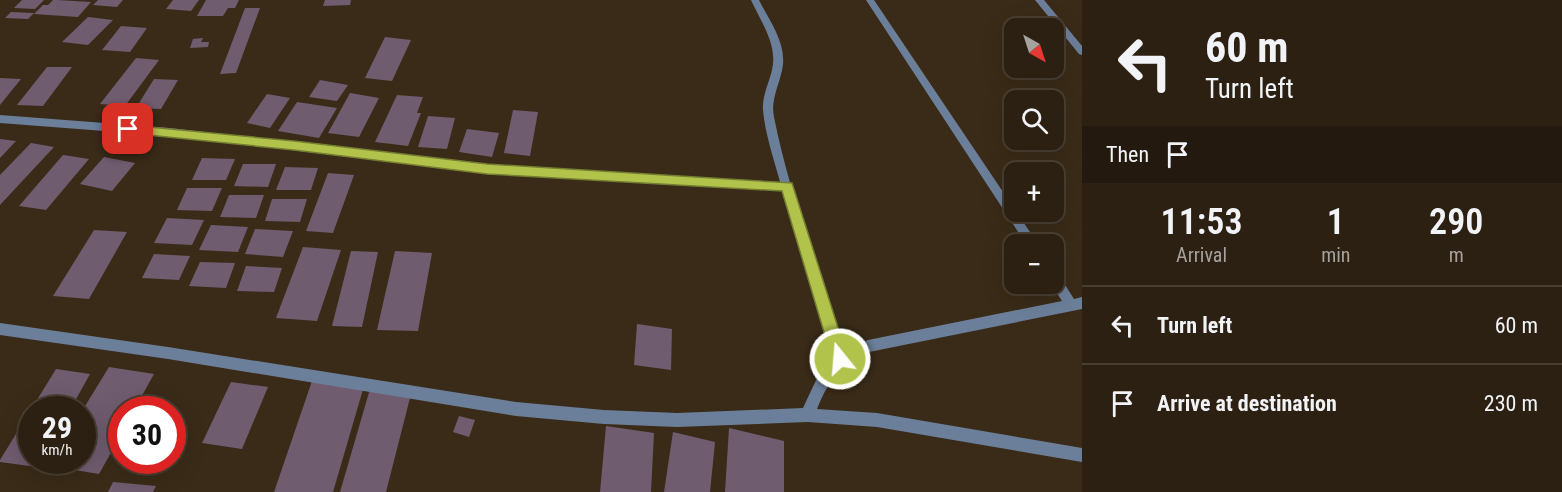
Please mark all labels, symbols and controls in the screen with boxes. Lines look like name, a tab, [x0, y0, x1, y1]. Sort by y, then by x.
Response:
north arrow	[1004, 18, 1064, 78]
map controls	[1004, 18, 1064, 294]
text: 60 m	[1205, 23, 1288, 72]
icon: left	[1106, 24, 1184, 102]
text: Turn left	[1205, 73, 1294, 105]
button: search	[1004, 90, 1064, 150]
pin	[102, 103, 153, 154]
icon: arrive	[111, 112, 144, 145]
icon: arrive	[1161, 138, 1194, 171]
text: Then	[1106, 142, 1149, 167]
button: +	[1004, 162, 1064, 222]
text: 11:53	[1161, 201, 1243, 243]
text: 1	[1327, 201, 1345, 243]
text: 290	[1429, 201, 1483, 243]
button: −	[1004, 234, 1064, 294]
text: Arrival	[1176, 243, 1227, 267]
text: min	[1321, 243, 1350, 267]
text: m	[1449, 243, 1464, 267]
icon: left	[1106, 309, 1139, 342]
text: Turn left	[1157, 313, 1232, 338]
text: 60 m	[1495, 313, 1538, 338]
position arrow	[808, 327, 872, 391]
icon: arrive	[1106, 387, 1139, 420]
text: Arrive at destination	[1157, 391, 1337, 416]
text: 230 m	[1484, 391, 1538, 416]
speed limit sign: 30	[108, 396, 186, 474]
text: 29	[42, 410, 72, 445]
text: km/h	[42, 441, 72, 459]

